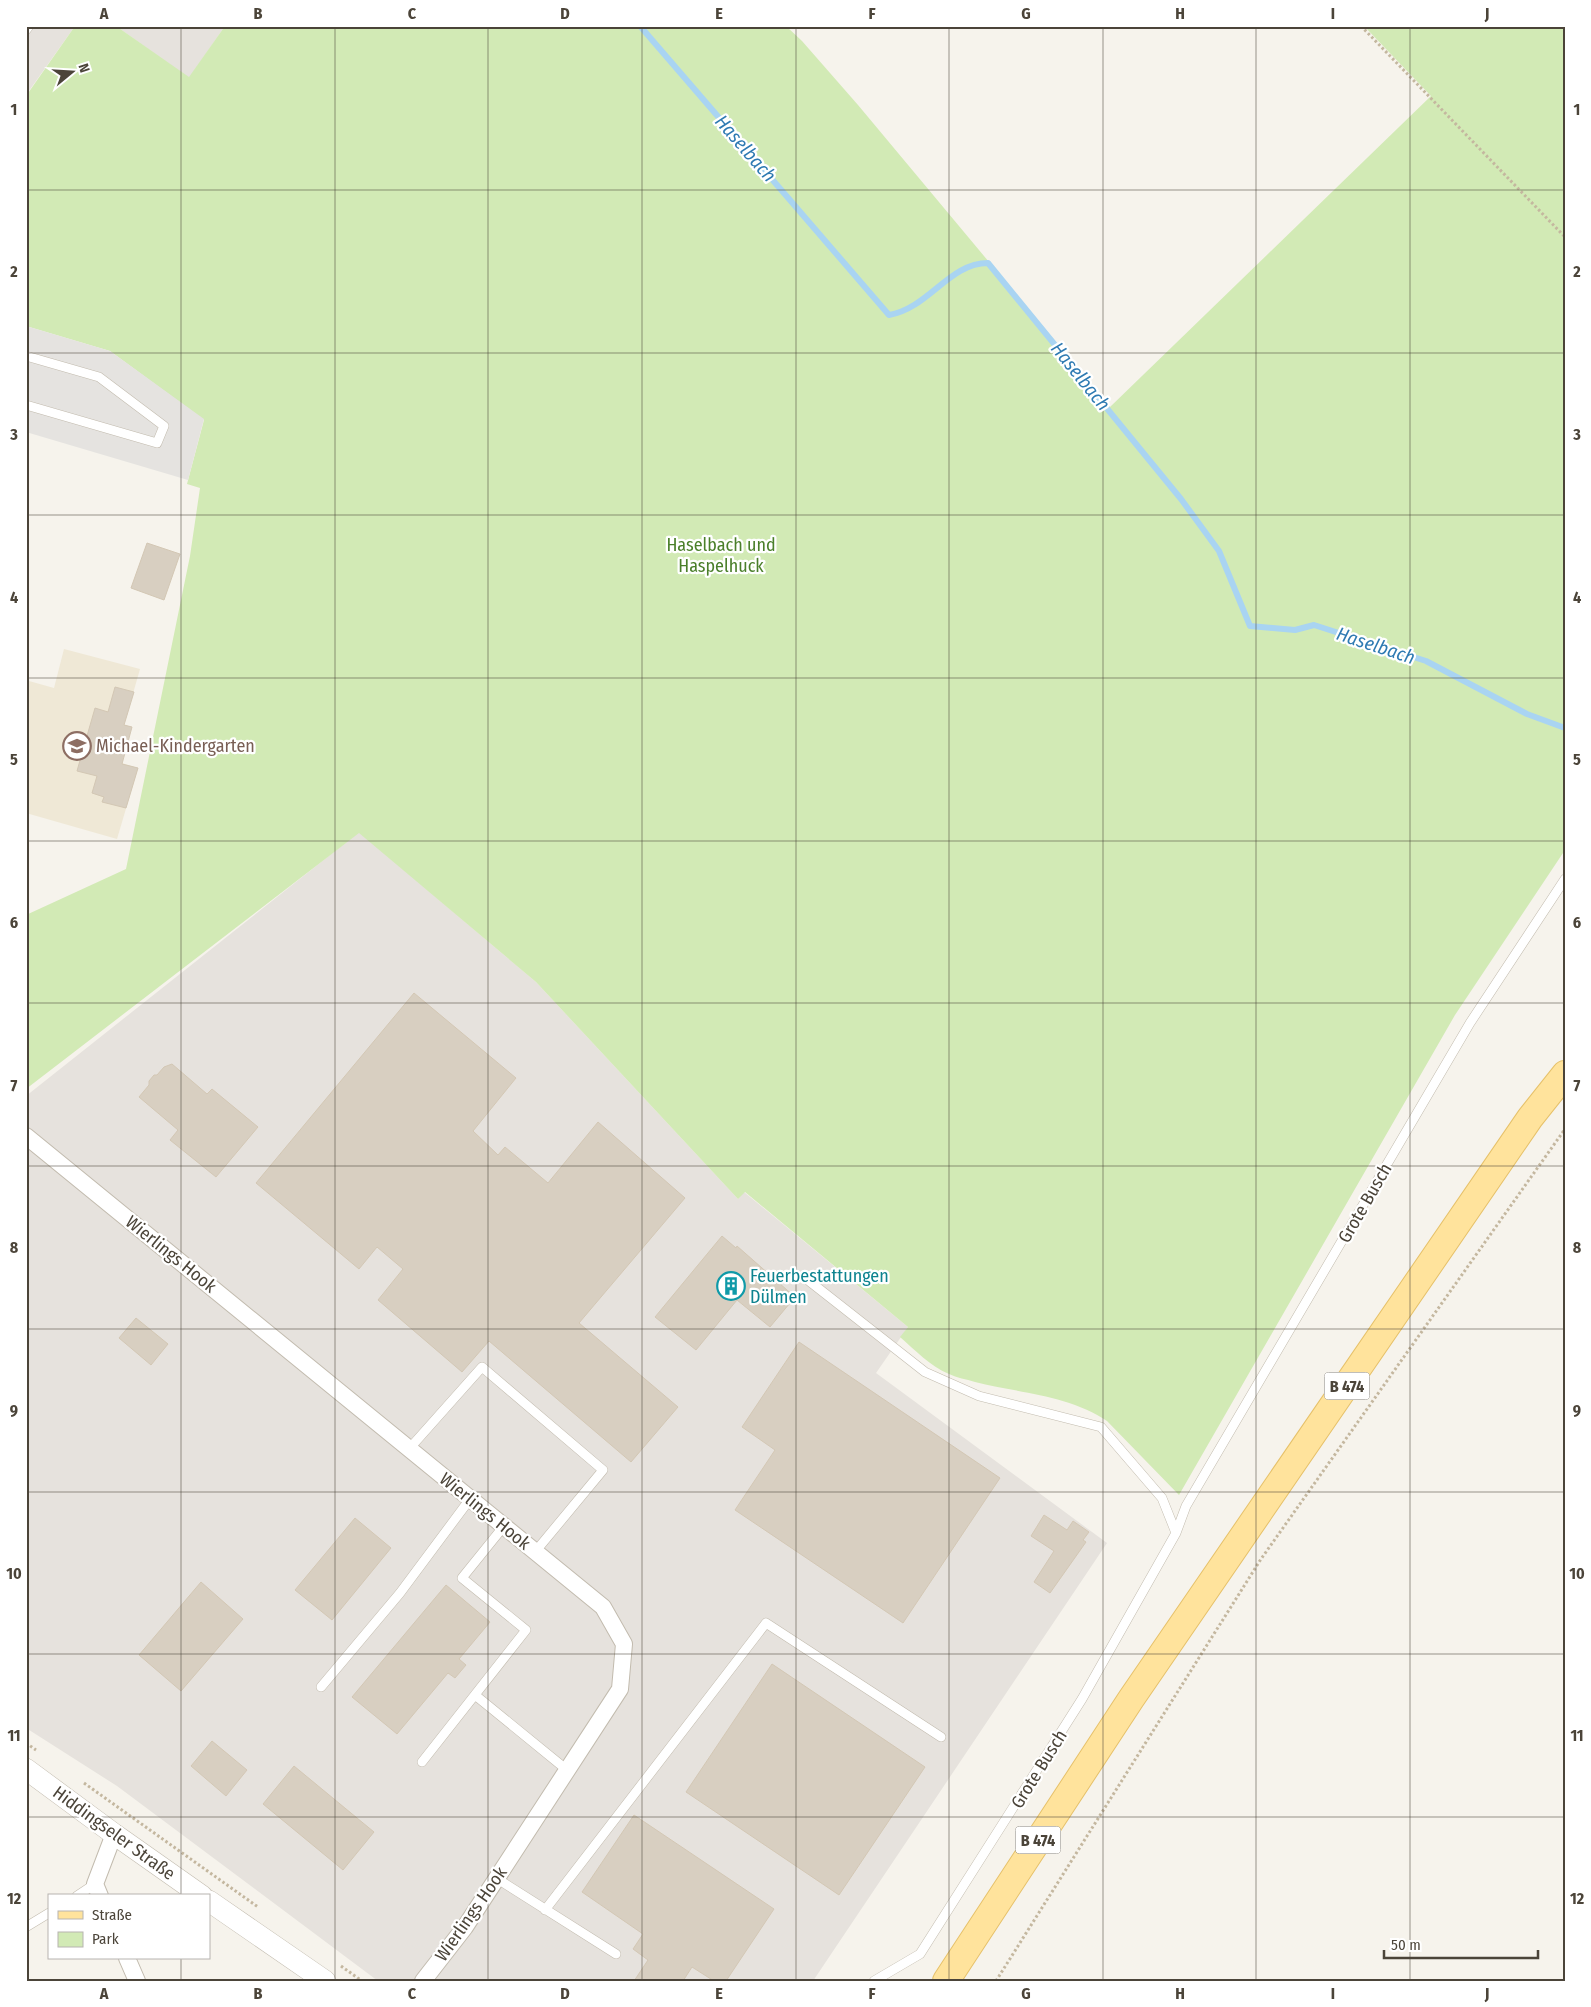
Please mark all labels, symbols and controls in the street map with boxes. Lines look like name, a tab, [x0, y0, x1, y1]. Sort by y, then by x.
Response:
text: A	[99, 4, 109, 23]
text: B	[254, 4, 263, 23]
text: C	[408, 4, 417, 23]
text: D	[560, 4, 570, 23]
text: E	[715, 4, 723, 23]
text: F	[868, 4, 876, 23]
text: G	[1021, 4, 1031, 23]
text: H	[1175, 4, 1185, 23]
text: I	[1331, 4, 1335, 23]
text: J	[1484, 4, 1489, 23]
north arrow	[48, 48, 98, 98]
text: N	[75, 62, 93, 75]
text: 1	[11, 100, 17, 119]
text: 1	[1574, 100, 1580, 119]
water label: Haselbach	[710, 110, 781, 187]
text: 2	[9, 262, 18, 281]
text: 2	[1572, 262, 1581, 281]
water label: Haselbach	[1046, 337, 1115, 415]
text: 3	[9, 425, 18, 444]
text: 3	[1572, 425, 1581, 444]
park label: Haselbach und Haspelhuck	[666, 534, 776, 577]
text: 4	[10, 588, 18, 607]
text: 4	[1573, 588, 1581, 607]
water label: Haselbach	[1334, 622, 1418, 669]
school or university icon: Michael-Kindergarten	[62, 731, 92, 761]
place label: Michael-Kindergarten	[96, 735, 255, 757]
text: 5	[10, 750, 18, 769]
text: 5	[1573, 750, 1581, 769]
text: 6	[10, 913, 18, 932]
text: 6	[1573, 913, 1581, 932]
text: 7	[11, 1076, 18, 1095]
text: 7	[1574, 1076, 1581, 1095]
street label: Grote Busch	[1333, 1159, 1397, 1247]
street label: Wierlings Hook	[121, 1211, 221, 1298]
text: 8	[10, 1238, 19, 1257]
text: 8	[1573, 1238, 1582, 1257]
place label: Feuerbestattungen Dülmen	[750, 1265, 889, 1308]
building icon: Feuerbestattungen Dülmen	[716, 1271, 746, 1301]
road number: B 474	[1324, 1372, 1370, 1400]
text: 9	[10, 1401, 18, 1420]
text: 9	[1573, 1401, 1581, 1420]
street label: Wierlings Hook	[435, 1468, 535, 1555]
text: 10	[6, 1564, 22, 1583]
text: 10	[1569, 1564, 1585, 1583]
text: 11	[7, 1726, 21, 1745]
street label: Grote Busch	[1006, 1726, 1072, 1812]
text: 11	[1570, 1726, 1584, 1745]
street label: Hiddingseler Straße	[49, 1781, 179, 1885]
road number: B 474	[1016, 1826, 1060, 1854]
street label: Wierlings Hook	[430, 1862, 512, 1966]
text: 12	[7, 1889, 22, 1908]
text: 12	[1570, 1889, 1585, 1908]
legend	[48, 1894, 210, 1960]
text: Straße	[92, 1906, 132, 1924]
scale bar	[1384, 1927, 1537, 1959]
text: Park	[92, 1930, 119, 1948]
text: 50 m	[1391, 1936, 1421, 1954]
text: A	[99, 1984, 109, 2003]
text: B	[254, 1984, 263, 2003]
text: C	[408, 1984, 417, 2003]
text: D	[560, 1984, 570, 2003]
text: E	[715, 1984, 723, 2003]
text: F	[868, 1984, 876, 2003]
text: G	[1021, 1984, 1031, 2003]
text: H	[1175, 1984, 1185, 2003]
text: I	[1331, 1984, 1335, 2003]
text: J	[1484, 1984, 1489, 2003]

